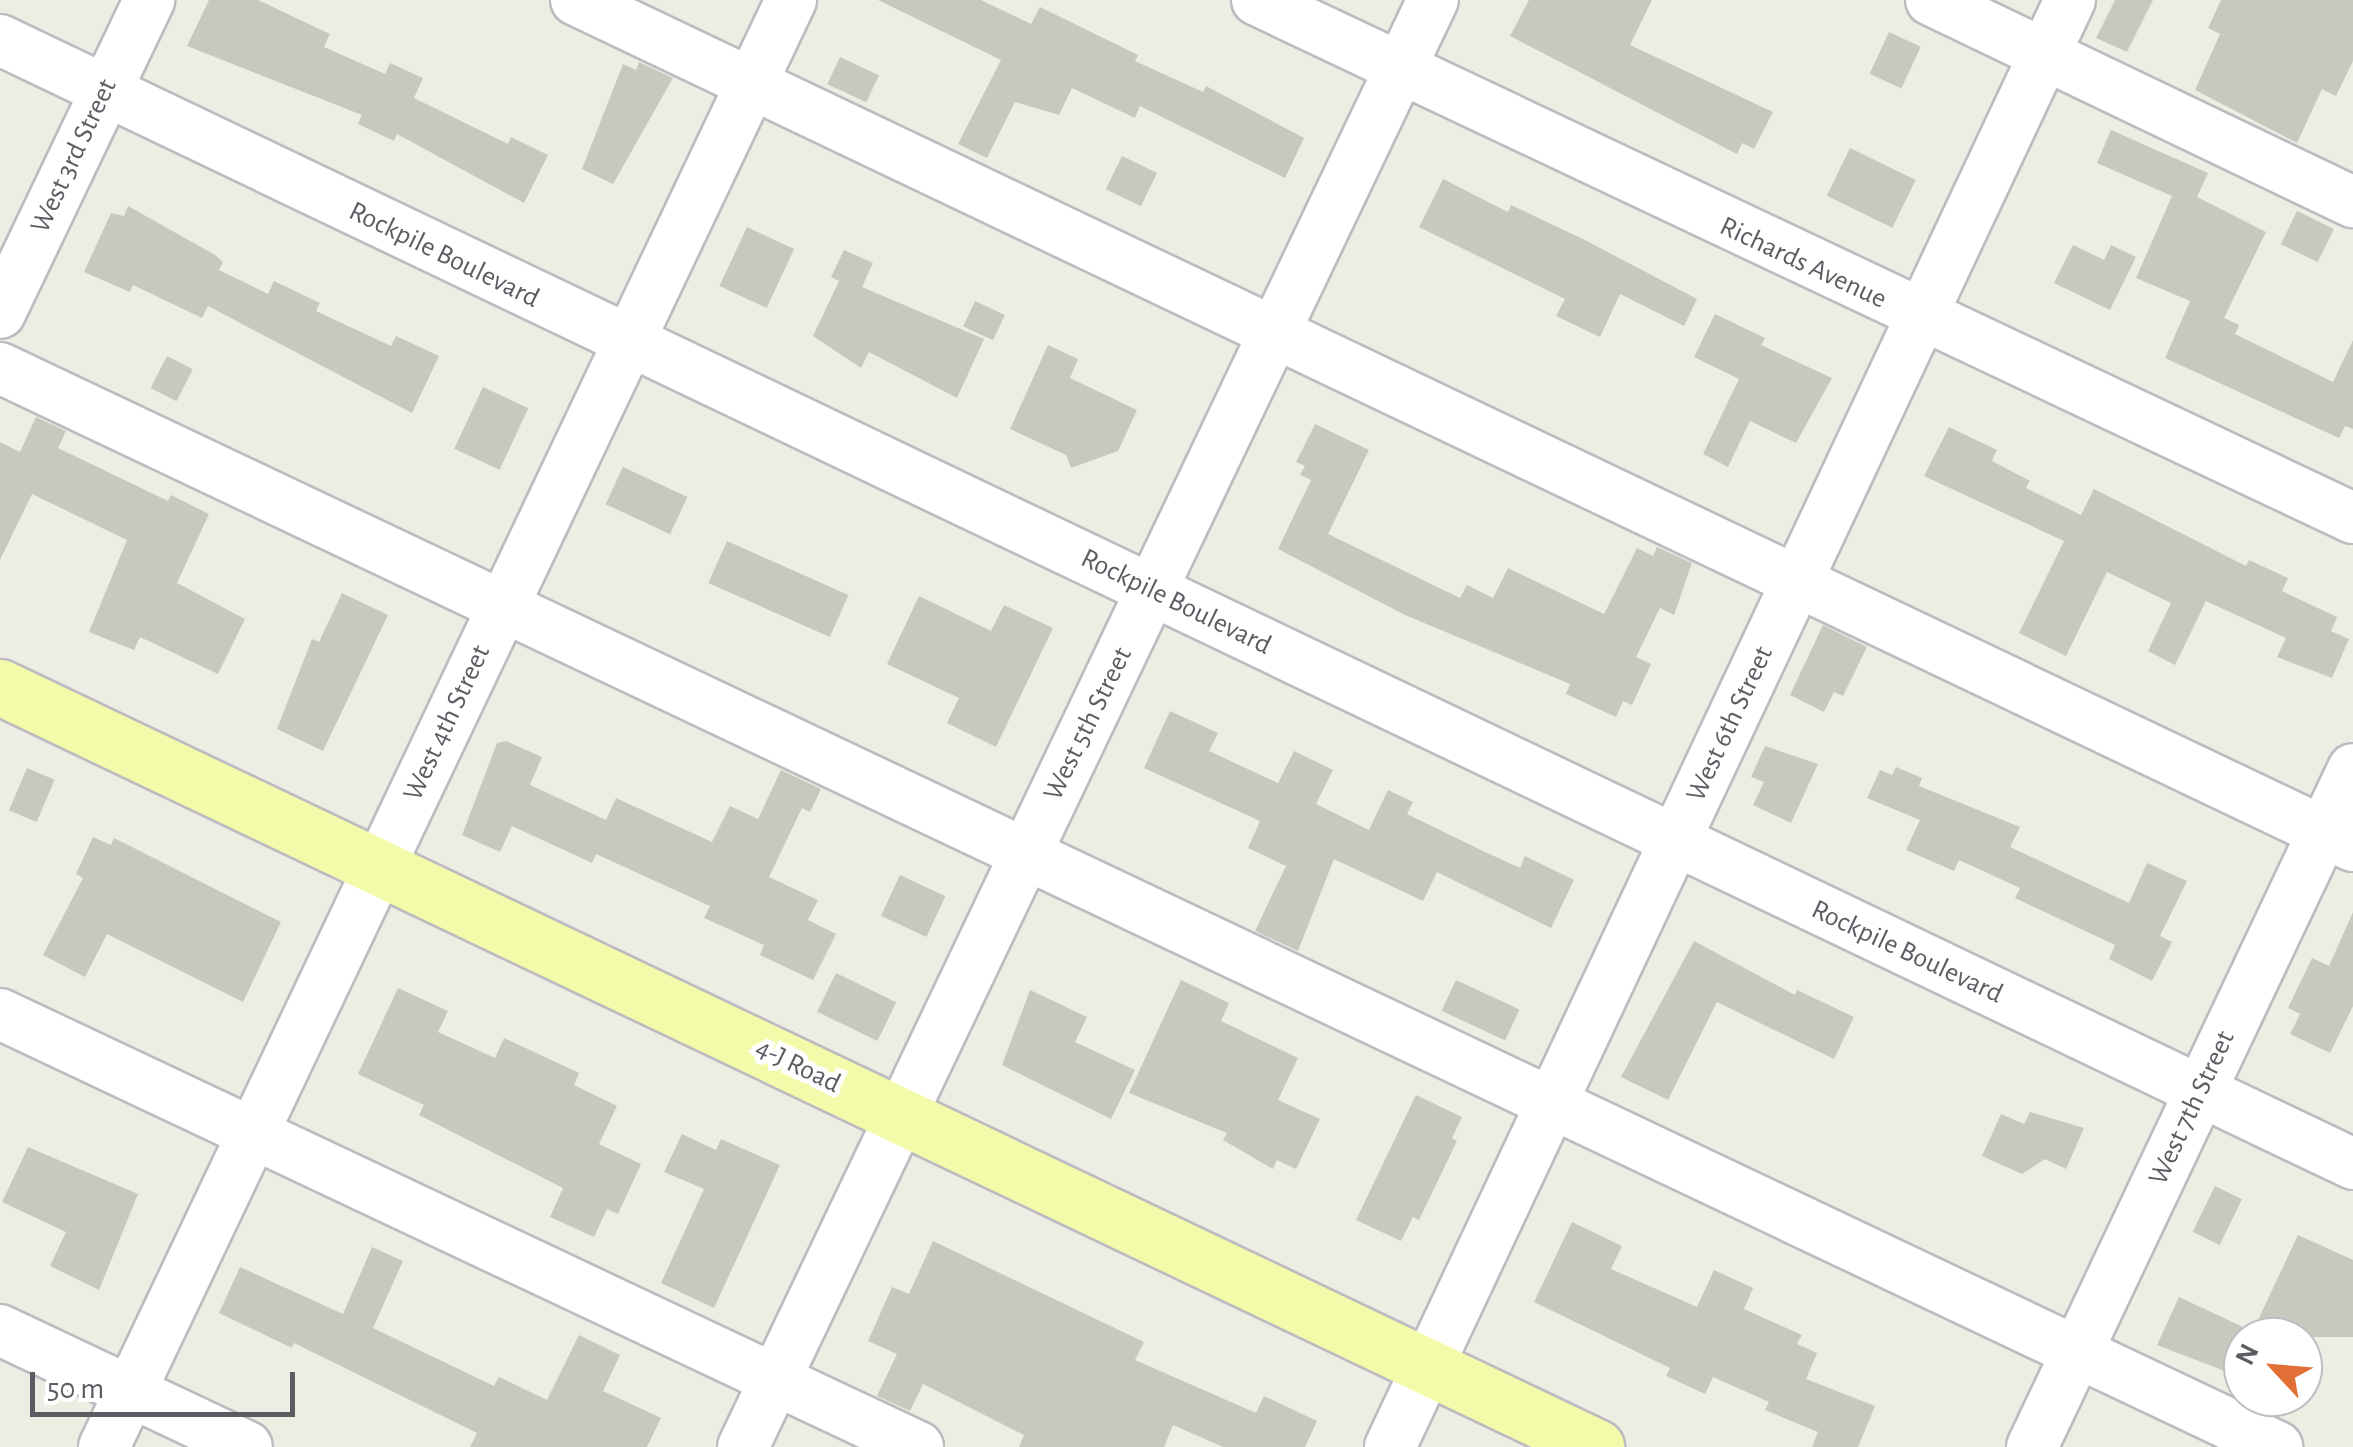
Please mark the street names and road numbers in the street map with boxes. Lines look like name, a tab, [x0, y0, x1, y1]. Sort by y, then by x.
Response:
street label: West 3rd Street	[24, 74, 124, 238]
street label: Rockpile Boulevard	[343, 194, 545, 316]
street label: Richards Avenue	[1714, 210, 1892, 316]
street label: Rockpile Boulevard	[1075, 541, 1277, 663]
street label: West 4th Street	[396, 640, 498, 806]
street label: West 6th Street	[1679, 641, 1781, 807]
street label: West 5th Street	[1036, 642, 1140, 806]
street label: Rockpile Boulevard	[1806, 893, 2008, 1011]
street label: West 7th Street	[2142, 1026, 2242, 1190]
street label: 4-J Road	[750, 1031, 846, 1101]

